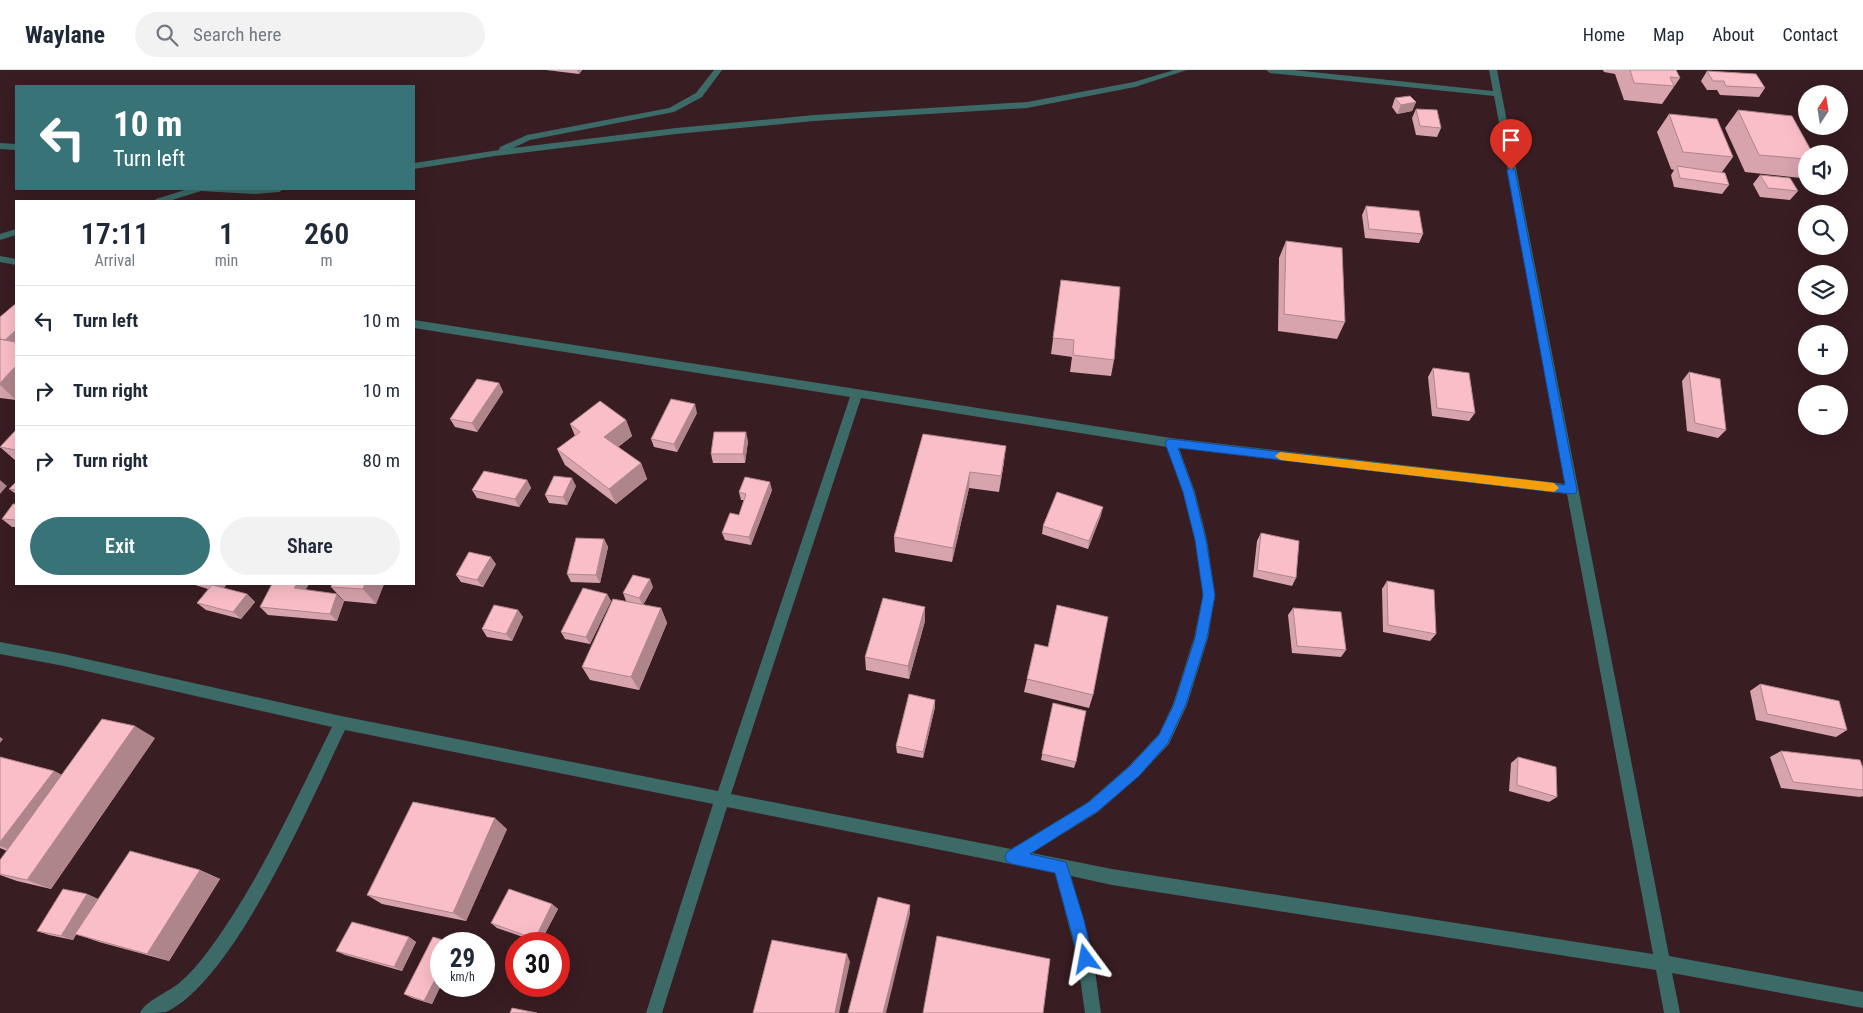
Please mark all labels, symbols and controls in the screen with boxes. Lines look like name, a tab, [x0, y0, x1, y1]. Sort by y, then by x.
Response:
search box	[135, 12, 485, 57]
text: Waylane	[25, 21, 105, 49]
icon: search	[153, 21, 181, 49]
text: Search here	[193, 23, 281, 46]
text: Home	[1583, 24, 1625, 45]
text: Map	[1653, 24, 1684, 45]
text: About	[1712, 24, 1754, 45]
text: Contact	[1782, 24, 1838, 45]
north arrow	[1798, 85, 1848, 135]
map controls	[1798, 85, 1848, 435]
text: 10 m	[113, 104, 182, 145]
icon: left	[30, 105, 95, 170]
pin	[1490, 119, 1532, 170]
icon: arrive	[1497, 126, 1525, 154]
button: sound	[1798, 145, 1848, 195]
text: Turn left	[113, 146, 185, 171]
button: search	[1798, 205, 1848, 255]
text: 17:11	[81, 216, 149, 251]
text: 1	[219, 216, 234, 251]
text: 260	[304, 216, 349, 251]
text: Arrival	[95, 251, 135, 270]
text: min	[215, 251, 238, 270]
text: m	[321, 251, 333, 270]
button: layers	[1798, 265, 1848, 315]
icon: left	[30, 307, 58, 335]
text: Turn left	[73, 309, 138, 332]
text: 10 m	[363, 309, 400, 332]
button: +	[1798, 325, 1848, 375]
icon: right	[30, 377, 58, 405]
text: Turn right	[73, 379, 148, 402]
text: 10 m	[363, 379, 400, 402]
button: −	[1798, 385, 1848, 435]
icon: right	[30, 447, 58, 475]
text: Turn right	[73, 449, 148, 472]
text: 80 m	[363, 449, 400, 472]
button: Exit	[30, 517, 210, 575]
button: Share	[220, 517, 400, 575]
speed limit sign: 30	[505, 932, 570, 997]
position arrow	[1059, 932, 1111, 984]
text: 29	[450, 944, 475, 973]
text: km/h	[450, 970, 475, 984]

